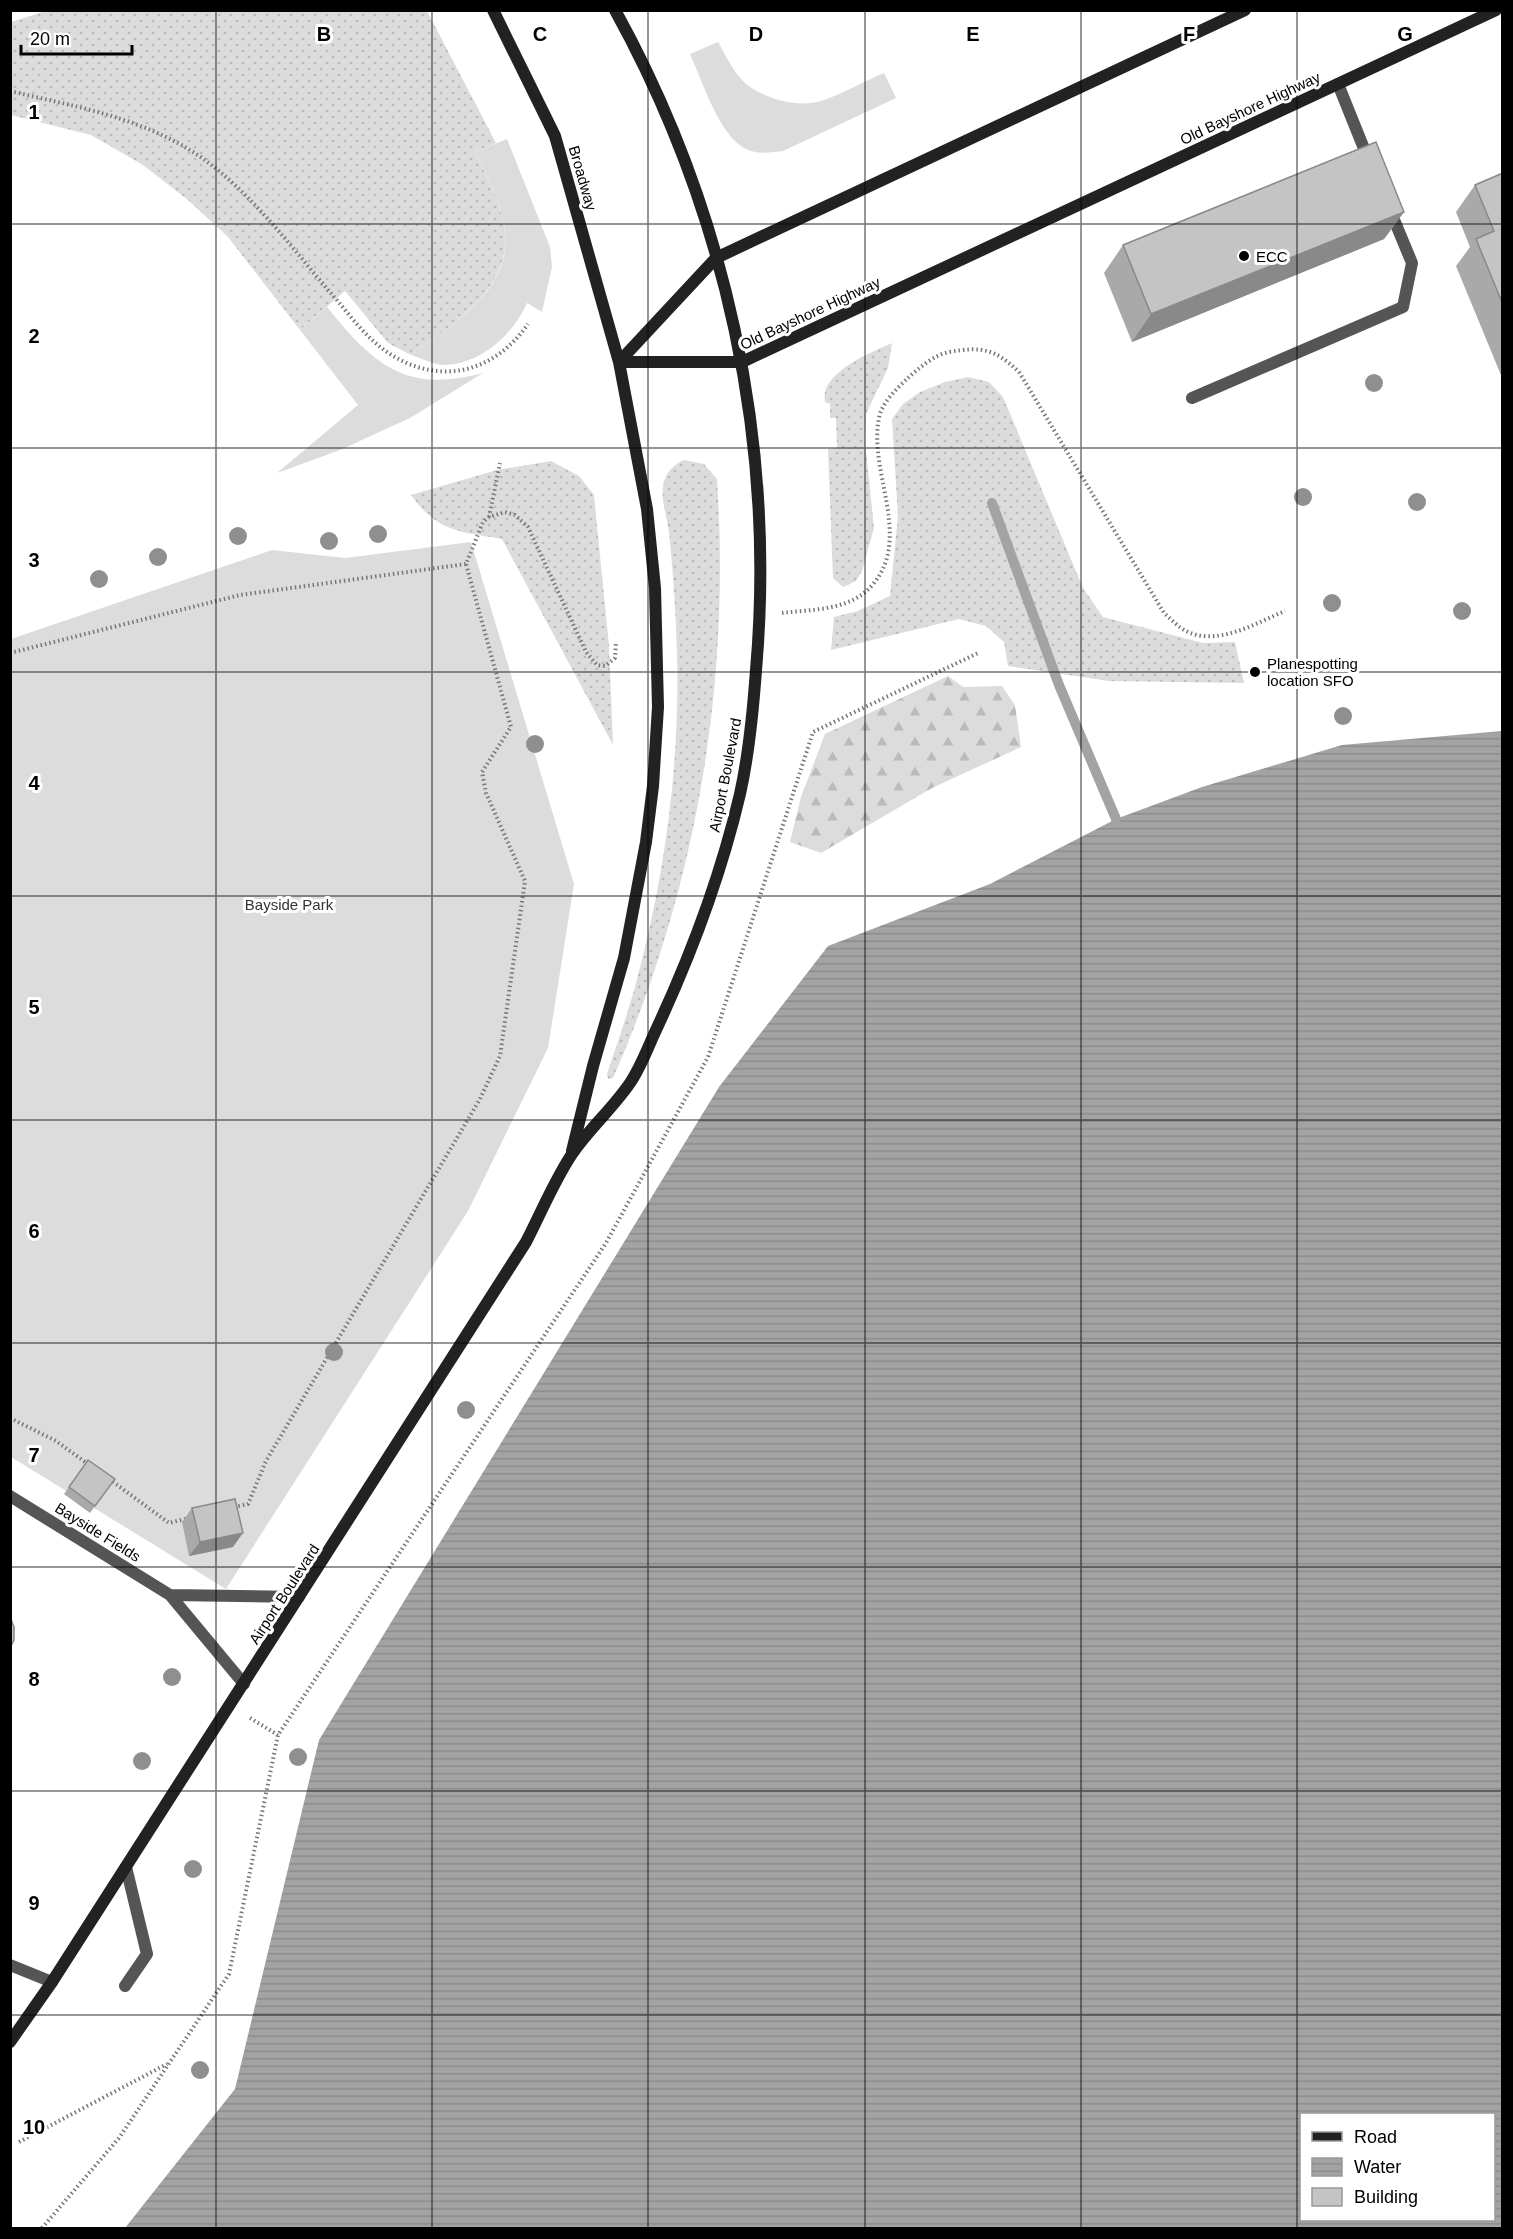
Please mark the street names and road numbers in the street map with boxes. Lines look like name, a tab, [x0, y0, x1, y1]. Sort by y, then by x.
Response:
street label: Old Bayshore Highway	[1177, 68, 1323, 148]
street label: Broadway	[566, 144, 601, 213]
street label: Old Bayshore Highway	[737, 273, 883, 353]
street label: Airport Boulevard	[706, 716, 744, 834]
street label: Bayside Fields	[52, 1499, 144, 1565]
street label: Airport Boulevard	[245, 1541, 323, 1647]

